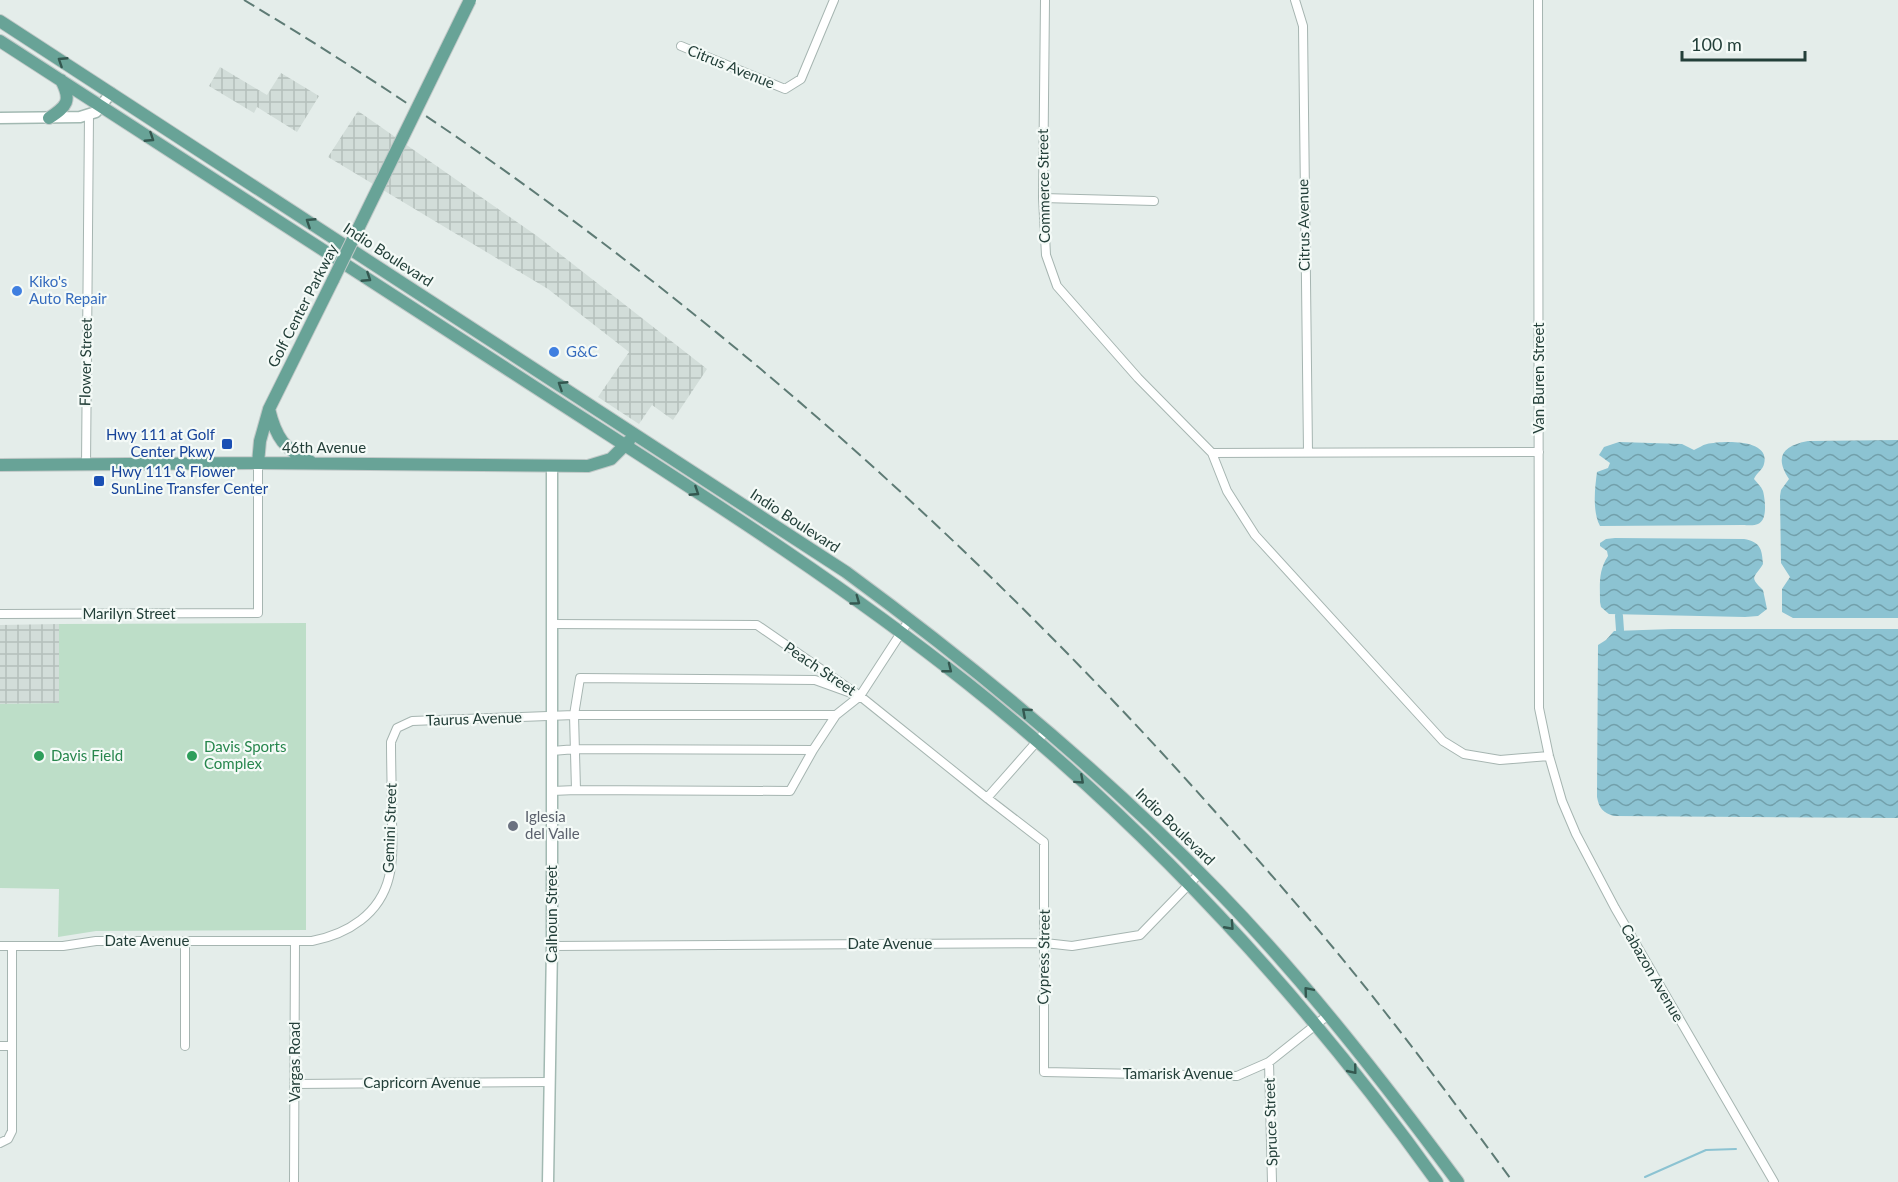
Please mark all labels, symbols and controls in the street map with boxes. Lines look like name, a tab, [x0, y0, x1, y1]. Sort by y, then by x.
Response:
scale bar	[1682, 24, 1805, 62]
text: 100 m	[1691, 33, 1742, 55]
street label: Citrus Avenue	[685, 40, 778, 92]
one-way arrow	[58, 57, 69, 68]
street label: Commerce Street	[1033, 128, 1053, 243]
one-way arrow	[143, 131, 154, 142]
street label: Citrus Avenue	[1293, 179, 1313, 271]
one-way arrow	[306, 217, 316, 229]
street label: Indio Boulevard	[340, 219, 437, 290]
street label: Golf Center Parkway	[263, 241, 341, 370]
one-way arrow	[360, 271, 371, 282]
place label: Kiko's Auto Repair	[29, 272, 107, 307]
marker: Kiko's Auto Repair	[10, 284, 24, 298]
street label: Flower Street	[75, 317, 95, 406]
street label: Van Buren Street	[1529, 322, 1547, 434]
place label: G&C	[566, 342, 598, 360]
marker: G&C	[547, 345, 561, 359]
one-way arrow	[557, 381, 568, 392]
place label: Hwy 111 at Golf Center Pkwy	[106, 425, 216, 460]
marker: Hwy 111 at Golf Center Pkwy	[220, 437, 234, 451]
street label: 46th Avenue	[282, 438, 366, 456]
place label: Hwy 111 & Flower SunLine Transfer Center	[111, 462, 269, 497]
marker: Hwy 111 & Flower SunLine Transfer Center	[92, 474, 106, 488]
one-way arrow	[688, 485, 699, 496]
street label: Indio Boulevard	[747, 485, 844, 556]
one-way arrow	[850, 594, 861, 605]
street label: Marilyn Street	[82, 604, 176, 622]
street label: Peach Street	[781, 638, 860, 699]
one-way arrow	[941, 661, 952, 672]
street label: Taurus Avenue	[426, 707, 522, 729]
one-way arrow	[1022, 708, 1033, 719]
place label: Davis Sports Complex	[204, 737, 286, 772]
place label: Davis Field	[51, 746, 123, 764]
marker: Davis Field	[32, 749, 46, 763]
marker: Davis Sports Complex	[185, 749, 199, 763]
one-way arrow	[1074, 773, 1084, 784]
street label: Gemini Street	[378, 782, 400, 873]
street label: Indio Boulevard	[1132, 784, 1219, 869]
place label: Iglesia del Valle	[525, 807, 580, 842]
marker: Iglesia del Valle	[506, 819, 520, 833]
street label: Calhoun Street	[542, 864, 560, 963]
street label: Cypress Street	[1033, 909, 1053, 1005]
one-way arrow	[1222, 919, 1233, 930]
street label: Cabazon Avenue	[1618, 920, 1688, 1025]
street label: Date Avenue	[105, 931, 189, 949]
street label: Date Avenue	[848, 934, 932, 952]
one-way arrow	[1305, 987, 1316, 998]
street label: Vargas Road	[285, 1022, 303, 1102]
street label: Tamarisk Avenue	[1123, 1064, 1233, 1082]
one-way arrow	[1346, 1064, 1357, 1075]
street label: Capricorn Avenue	[363, 1073, 481, 1091]
street label: Spruce Street	[1259, 1077, 1281, 1167]

